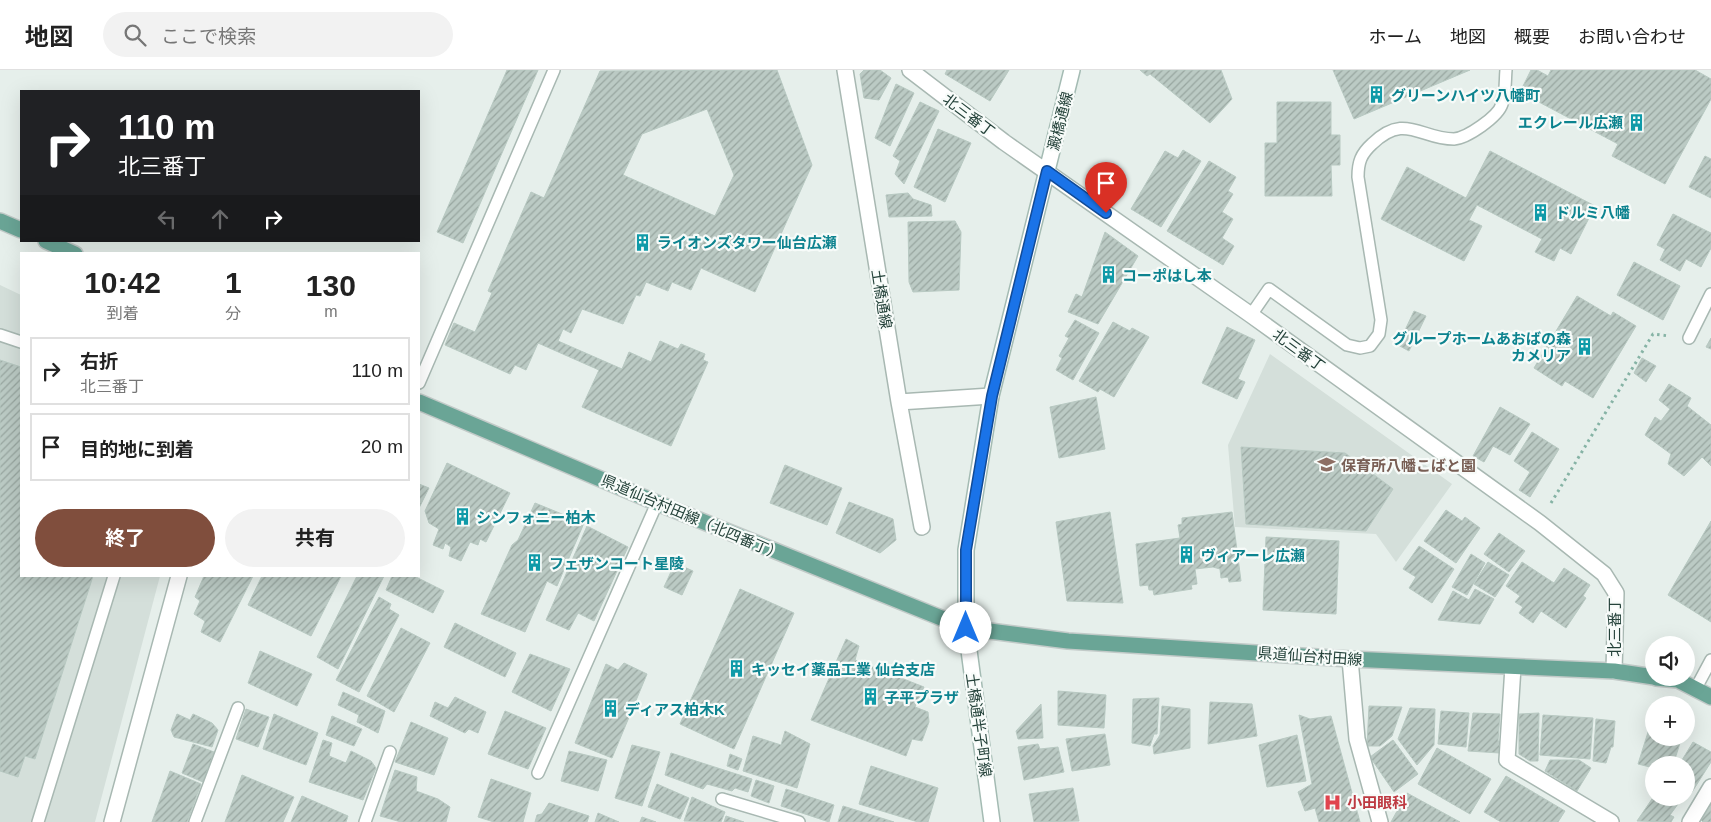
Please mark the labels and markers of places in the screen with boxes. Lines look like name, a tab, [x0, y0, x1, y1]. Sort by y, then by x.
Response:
building icon: グリーンハイツ八幡町	[1367, 85, 1387, 105]
place label: グリーンハイツ八幡町	[1391, 87, 1540, 104]
building icon: エクレール広瀬	[1627, 112, 1647, 132]
place label: エクレール広瀬	[1518, 114, 1623, 131]
pin	[1085, 162, 1127, 213]
building icon: ドルミ八幡	[1531, 202, 1551, 222]
place label: ドルミ八幡	[1555, 204, 1630, 221]
building icon: ライオンズタワー仙台広瀬	[633, 232, 653, 252]
place label: ライオンズタワー仙台広瀬	[657, 234, 837, 251]
building icon: コーポはし本	[1098, 265, 1118, 285]
place label: コーポはし本	[1122, 267, 1212, 284]
place label: グループホームあおばの森 カメリア	[1392, 330, 1571, 364]
building icon: グループホームあおばの森 カメリア	[1575, 337, 1595, 357]
school or university icon: 保育所八幡こばと園	[1317, 455, 1337, 475]
place label: 保育所八幡こばと園	[1341, 457, 1476, 474]
building icon: シンフォニー柏木	[452, 507, 472, 527]
place label: シンフォニー柏木	[476, 509, 596, 526]
building icon: ヴィアーレ広瀬	[1177, 545, 1197, 565]
place label: ヴィアーレ広瀬	[1201, 547, 1305, 564]
building icon: フェザンコート星陵	[525, 553, 545, 573]
place label: フェザンコート星陵	[549, 555, 684, 572]
building icon: キッセイ薬品工業 仙台支店	[727, 659, 747, 679]
place label: キッセイ薬品工業 仙台支店	[751, 661, 935, 678]
building icon: 子平プラザ	[860, 687, 880, 707]
place label: 子平プラザ	[884, 689, 959, 706]
building icon: ディアス柏木K	[601, 699, 621, 719]
place label: ディアス柏木K	[625, 701, 725, 718]
hospital icon: 小田眼科	[1323, 792, 1343, 812]
place label: 小田眼科	[1347, 794, 1407, 811]

